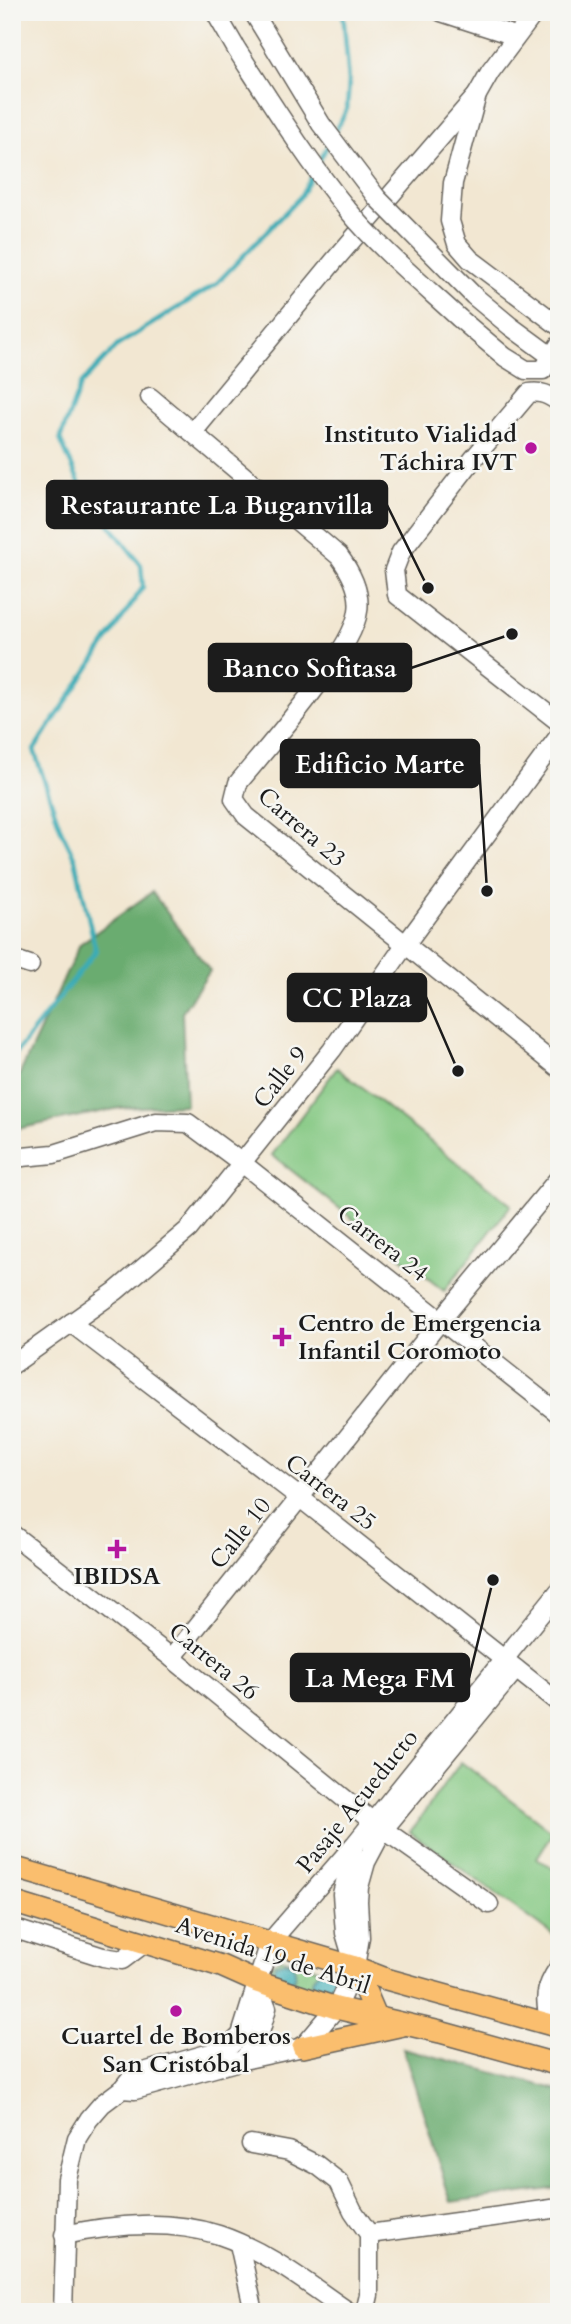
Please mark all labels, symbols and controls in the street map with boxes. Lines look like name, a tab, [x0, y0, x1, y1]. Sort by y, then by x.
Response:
place label: Instituto Vialidad Táchira IVT	[324, 418, 517, 479]
marker: Instituto Vialidad Táchira IVT	[523, 440, 539, 456]
callout: Restaurante La Buganvilla	[47, 481, 387, 528]
text: Restaurante La Buganvilla	[61, 488, 373, 523]
callout: Banco Sofitasa	[209, 644, 411, 691]
text: Banco Sofitasa	[223, 651, 397, 686]
callout: Edificio Marte	[281, 740, 479, 787]
text: Edificio Marte	[295, 747, 465, 782]
street label: Carrera 23	[250, 780, 353, 875]
callout: CC Plaza	[288, 974, 426, 1021]
text: CC Plaza	[302, 981, 412, 1016]
street label: Calle 9	[246, 1039, 315, 1115]
street label: Carrera 24	[330, 1197, 435, 1289]
place label: Centro de Emergencia Infantil Coromoto	[298, 1307, 541, 1368]
marker: Centro de Emergencia Infantil Coromoto	[272, 1327, 292, 1347]
street label: Carrera 25	[278, 1446, 383, 1538]
street label: Calle 10	[202, 1490, 279, 1576]
marker: IBIDSA	[107, 1539, 127, 1559]
place label: IBIDSA	[73, 1560, 161, 1593]
street label: Carrera 26	[162, 1615, 266, 1708]
callout: La Mega FM	[291, 1654, 469, 1701]
text: La Mega FM	[305, 1661, 455, 1696]
street label: Pasaje Acueducto	[289, 1722, 426, 1880]
street label: Avenida 19 de Abril	[171, 1908, 374, 2003]
marker: Cuartel de Bomberos San Cristóbal	[168, 2003, 184, 2019]
place label: Cuartel de Bomberos San Cristóbal	[61, 2020, 291, 2081]

